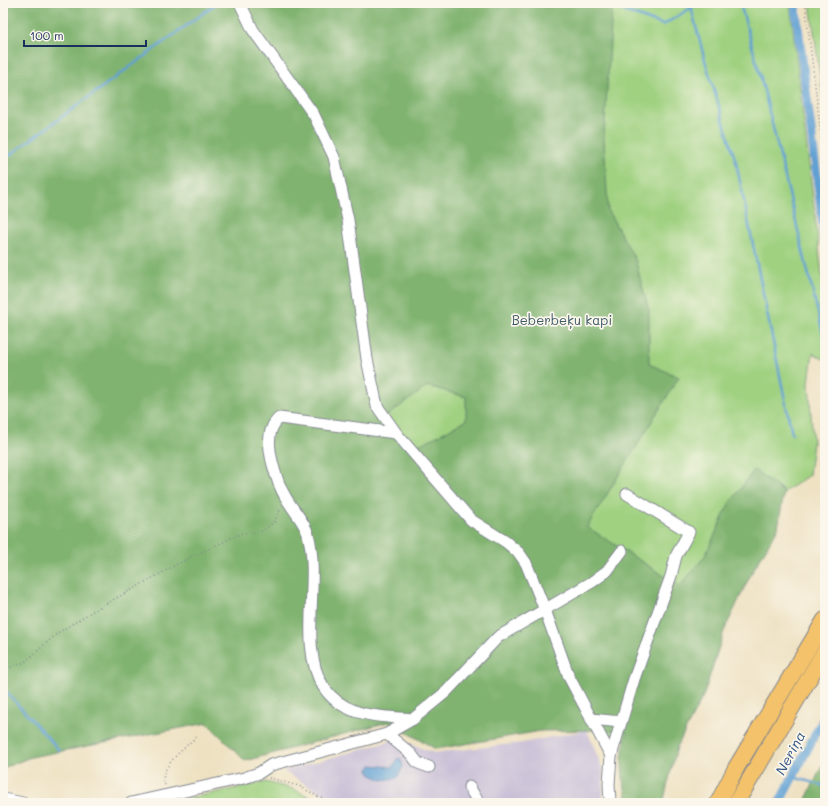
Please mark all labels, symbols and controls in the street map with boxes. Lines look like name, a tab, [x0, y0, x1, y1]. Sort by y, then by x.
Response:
scale bar	[24, 22, 146, 48]
text: 100 m	[30, 27, 64, 43]
park label: Beberbeķu kapi	[512, 311, 612, 329]
water label: Neriņa	[771, 728, 809, 778]

